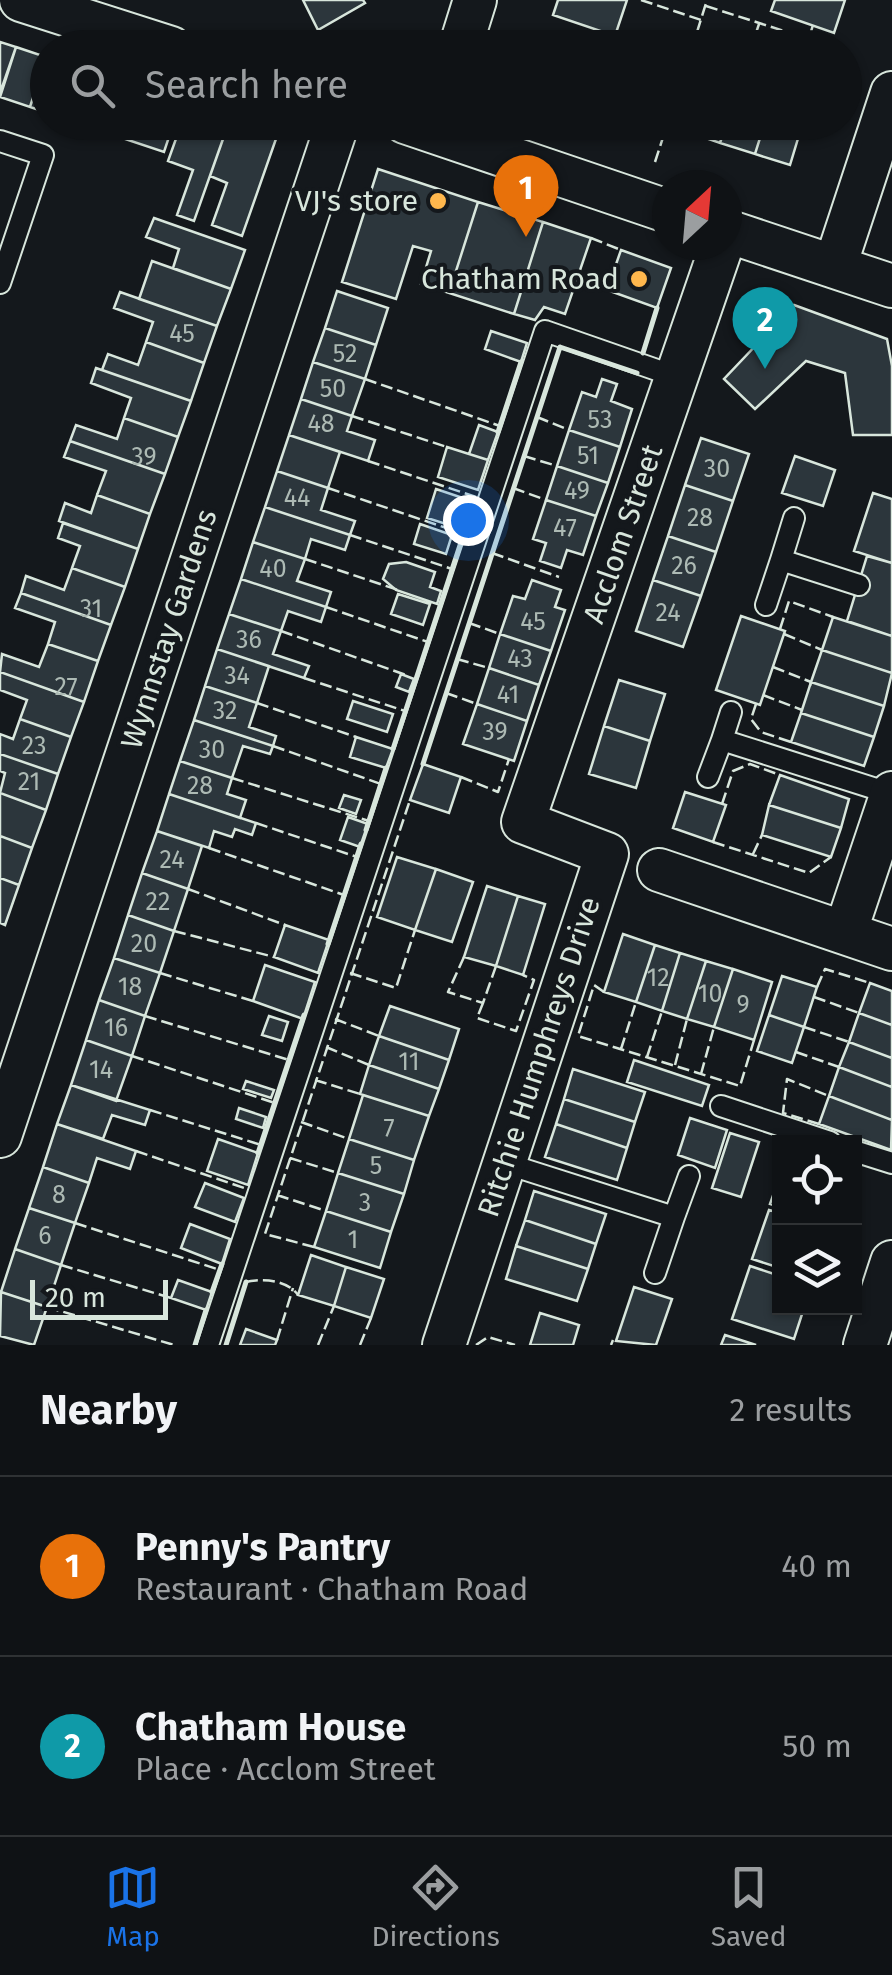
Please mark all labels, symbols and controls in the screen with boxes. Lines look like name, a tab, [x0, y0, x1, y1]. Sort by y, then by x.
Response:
search box	[30, 30, 862, 140]
icon: search	[65, 58, 120, 113]
text: Search here	[145, 62, 348, 108]
pin: 1	[494, 154, 558, 237]
north arrow	[652, 170, 742, 260]
place label: VJ's store	[295, 183, 418, 219]
marker: VJ's store	[427, 190, 449, 212]
place label: Chatham Road	[421, 261, 619, 297]
marker: Chatham Road	[628, 268, 650, 290]
pin: 2	[732, 286, 798, 369]
house number: 45	[169, 319, 195, 349]
house number: 52	[333, 339, 357, 369]
house number: 50	[320, 374, 346, 404]
house number: 53	[588, 405, 612, 435]
house number: 48	[307, 409, 335, 439]
street label: Acclom Street	[576, 440, 670, 628]
house number: 51	[577, 441, 599, 471]
house number: 39	[131, 442, 157, 472]
house number: 30	[704, 454, 730, 484]
house number: 49	[564, 476, 590, 506]
house number: 44	[284, 483, 310, 513]
your location	[443, 495, 494, 546]
house number: 28	[687, 503, 713, 533]
street label: Wynnstay Gardens	[113, 505, 225, 753]
house number: 47	[553, 513, 577, 543]
house number: 26	[671, 551, 697, 581]
house number: 40	[259, 554, 287, 584]
house number: 31	[80, 594, 102, 624]
house number: 24	[655, 598, 681, 628]
house number: 45	[520, 607, 546, 637]
house number: 36	[236, 625, 262, 655]
house number: 43	[507, 644, 533, 674]
house number: 34	[224, 661, 250, 691]
house number: 27	[54, 672, 78, 702]
house number: 41	[497, 680, 519, 710]
house number: 32	[213, 696, 237, 726]
house number: 39	[482, 717, 508, 747]
house number: 23	[22, 731, 46, 761]
house number: 30	[199, 735, 225, 765]
house number: 21	[18, 767, 40, 797]
house number: 28	[187, 771, 213, 801]
house number: 24	[159, 845, 185, 875]
house number: 22	[146, 887, 170, 917]
street label: Ritchie Humphreys Drive	[470, 892, 608, 1222]
house number: 20	[131, 929, 157, 959]
house number: 12	[646, 963, 670, 993]
house number: 18	[118, 972, 142, 1002]
house number: 10	[698, 979, 722, 1009]
house number: 9	[736, 990, 750, 1020]
house number: 16	[104, 1013, 128, 1043]
house number: 11	[398, 1047, 420, 1077]
house number: 14	[89, 1055, 113, 1085]
house number: 7	[383, 1113, 395, 1143]
map controls	[772, 1135, 862, 1315]
button: locate	[772, 1135, 862, 1225]
house number: 5	[370, 1151, 382, 1181]
house number: 8	[52, 1180, 66, 1210]
house number: 3	[359, 1188, 371, 1218]
house number: 6	[38, 1221, 52, 1251]
house number: 1	[348, 1225, 358, 1255]
button: layers	[772, 1225, 862, 1315]
scale bar	[30, 1275, 168, 1320]
text: 20 m	[45, 1281, 106, 1314]
text: Nearby	[40, 1385, 177, 1435]
text: 2 results	[729, 1391, 852, 1429]
text: Penny's Pantry	[135, 1524, 390, 1570]
text: 1	[65, 1547, 80, 1585]
text: 40 m	[781, 1547, 852, 1585]
text: Restaurant · Chatham Road	[135, 1570, 528, 1608]
text: Chatham House	[135, 1704, 406, 1750]
text: 2	[64, 1727, 81, 1765]
text: 50 m	[782, 1727, 852, 1765]
text: Place · Acclom Street	[135, 1750, 436, 1788]
tab: Map	[105, 1860, 160, 1953]
tab: Directions	[371, 1860, 500, 1953]
tab: Saved	[711, 1860, 787, 1953]

